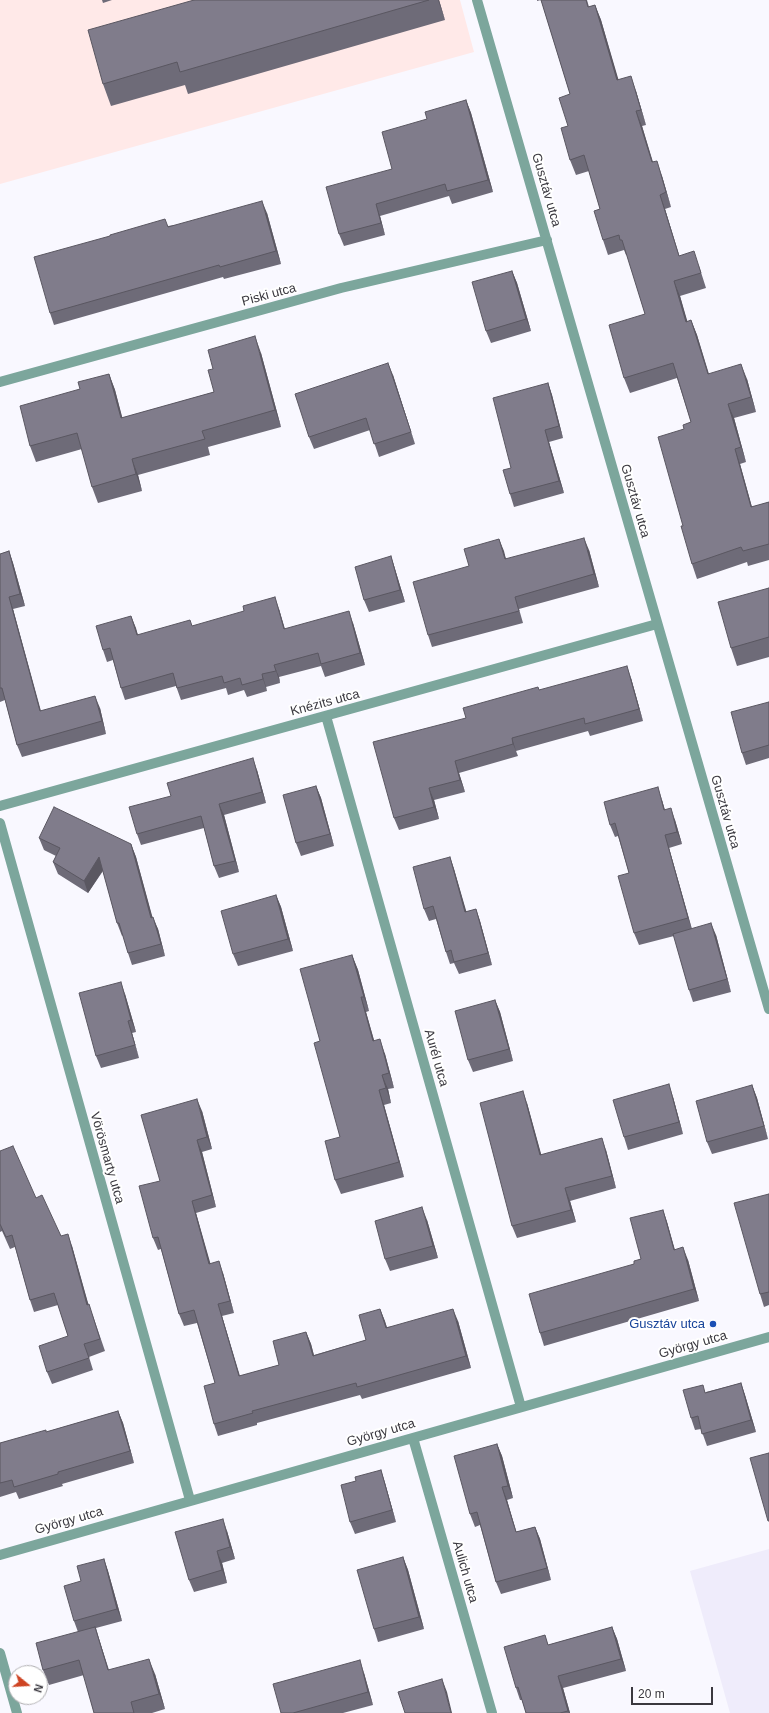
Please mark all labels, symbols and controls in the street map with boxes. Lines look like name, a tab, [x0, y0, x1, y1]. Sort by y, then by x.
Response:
street label: Gusztáv utca	[528, 151, 564, 229]
street label: Piski utca	[240, 280, 298, 310]
street label: Gusztáv utca	[617, 462, 653, 540]
street label: Knézits utca	[289, 686, 361, 720]
street label: Gusztáv utca	[707, 773, 743, 851]
street label: Aurél utca	[420, 1028, 452, 1088]
street label: Vörösmarty utca	[86, 1110, 128, 1206]
place label: Gusztáv utca	[629, 1316, 705, 1332]
marker: Gusztáv utca	[708, 1319, 718, 1329]
street label: György utca	[657, 1328, 729, 1362]
street label: György utca	[345, 1416, 417, 1450]
street label: György utca	[33, 1504, 105, 1538]
street label: Aulich utca	[449, 1539, 481, 1605]
north arrow	[8, 1665, 48, 1705]
scale bar	[633, 1679, 715, 1705]
text: N	[32, 1683, 45, 1694]
text: 20 m	[638, 1687, 665, 1701]

